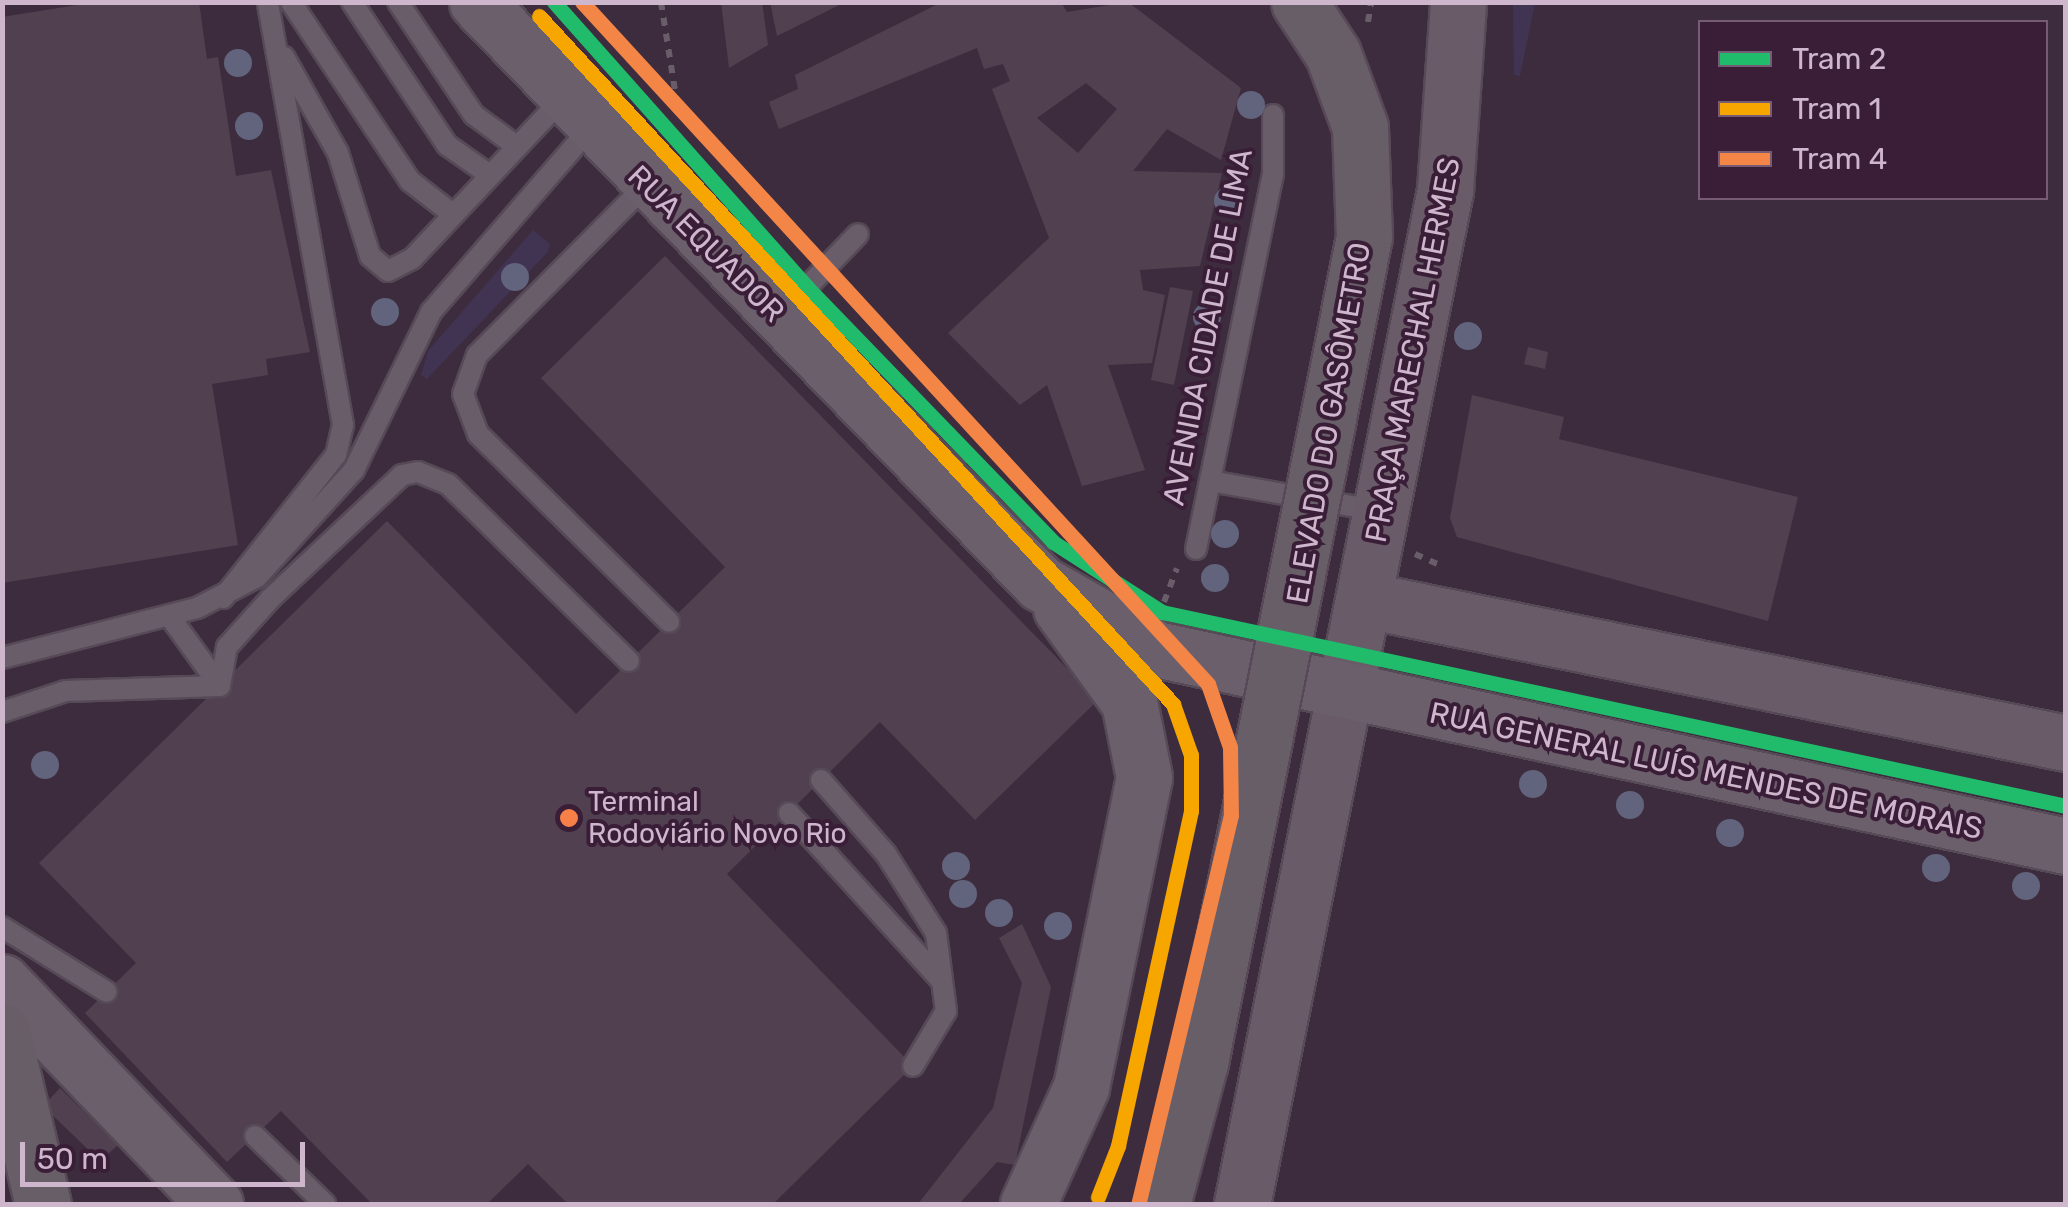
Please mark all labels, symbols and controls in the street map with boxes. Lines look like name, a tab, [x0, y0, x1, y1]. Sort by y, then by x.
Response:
legend	[1698, 20, 2048, 200]
text: Tram 2	[1792, 41, 1886, 77]
text: Tram 1	[1792, 91, 1882, 127]
text: Tram 4	[1792, 141, 1887, 177]
street label: AVENIDA CIDADE DE LIMA	[1156, 145, 1260, 509]
street label: PRAÇA MARECHAL HERMES	[1358, 154, 1468, 546]
street label: RUA EQUADOR	[620, 158, 792, 330]
street label: ELEVADO DO GASÔMETRO	[1279, 240, 1379, 606]
street label: RUA GENERAL LUÍS MENDES DE MORAIS	[1426, 695, 1986, 847]
place label: Terminal Rodoviário Novo Rio	[588, 785, 847, 851]
marker: Terminal Rodoviário Novo Rio	[559, 808, 579, 828]
scale bar	[25, 1122, 310, 1184]
text: 50 m	[37, 1141, 108, 1177]

